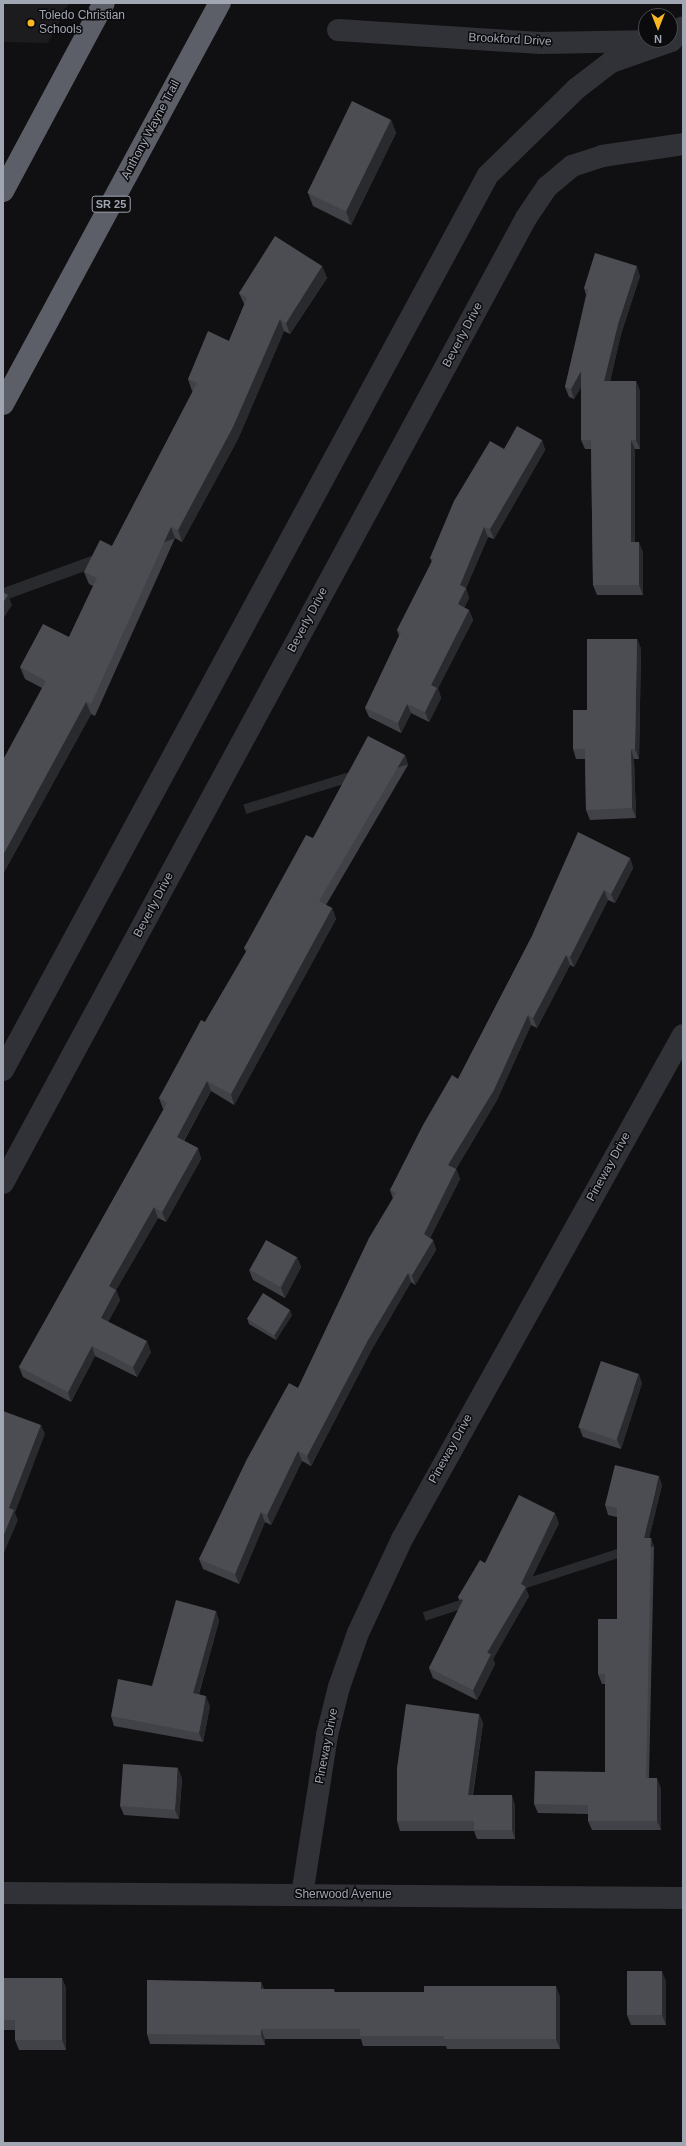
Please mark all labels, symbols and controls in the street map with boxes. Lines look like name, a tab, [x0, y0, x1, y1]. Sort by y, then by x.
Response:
north arrow	[638, 8, 678, 48]
place label: Toledo Christian Schools	[39, 9, 125, 37]
marker: Toledo Christian Schools	[26, 18, 36, 28]
street label: Brookford Drive	[468, 31, 552, 49]
text: N	[654, 33, 662, 45]
street label: Anthony Wayne Trail	[119, 78, 183, 182]
road number: SR 25	[91, 195, 131, 213]
street label: Beverly Drive	[440, 300, 486, 370]
street label: Beverly Drive	[285, 585, 331, 655]
street label: Beverly Drive	[131, 870, 177, 940]
street label: Pineway Drive	[584, 1130, 634, 1204]
street label: Pineway Drive	[426, 1412, 476, 1486]
street label: Pineway Drive	[313, 1707, 341, 1785]
street label: Sherwood Avenue	[294, 1888, 392, 1902]

